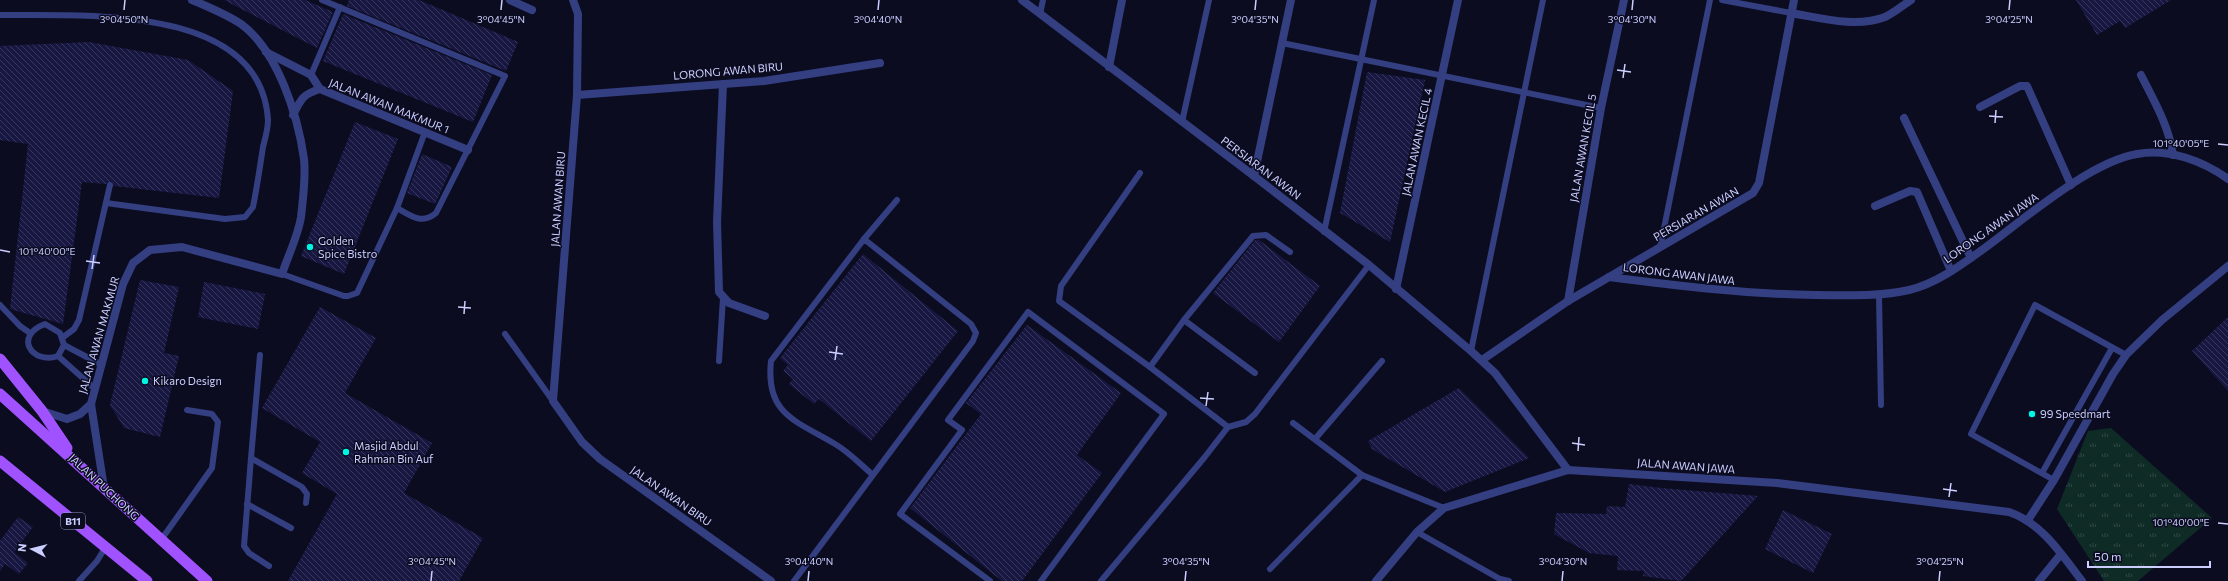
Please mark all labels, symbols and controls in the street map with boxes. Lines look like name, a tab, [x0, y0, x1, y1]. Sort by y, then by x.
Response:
text: 3°04'50"N	[100, 13, 148, 25]
text: 3°04'45"N	[477, 13, 525, 25]
text: 3°04'40"N	[854, 13, 902, 25]
text: 3°04'35"N	[1231, 13, 1279, 25]
text: 3°04'30"N	[1608, 13, 1656, 25]
text: 3°04'25"N	[1985, 13, 2033, 25]
street label: LORONG AWAN BIRU	[672, 59, 783, 82]
street label: JALAN AWAN MAKMUR 1	[327, 75, 451, 137]
street label: JALAN AWAN KECIL 4	[1399, 86, 1435, 197]
street label: JALAN AWAN KECIL 5	[1567, 93, 1599, 203]
street label: PERSIARAN AWAN	[1219, 133, 1304, 202]
text: 101°40'05"E	[2153, 137, 2209, 149]
street label: JALAN AWAN BIRU	[548, 151, 568, 247]
street label: PERSIARAN AWAN	[1651, 184, 1741, 243]
street label: LORONG AWAN JAWA	[1941, 190, 2042, 266]
place label: Golden Spice Bistro	[318, 234, 378, 260]
marker: Golden Spice Bistro	[305, 242, 315, 252]
text: 101°40'00"E	[18, 245, 76, 257]
street label: LORONG AWAN JAWA	[1622, 260, 1736, 288]
street label: JALAN AWAN MAKMUR	[76, 274, 123, 395]
place label: Kikaro Design	[153, 374, 222, 387]
marker: Kikaro Design	[140, 376, 150, 386]
place label: 99 Speedmart	[2040, 407, 2111, 420]
marker: 99 Speedmart	[2027, 409, 2037, 419]
place label: Masjid Abdul Rahman Bin Auf	[354, 439, 434, 465]
marker: Masjid Abdul Rahman Bin Auf	[341, 447, 351, 457]
street label: JALAN PUCHONG	[66, 451, 142, 523]
street label: JALAN AWAN JAWA	[1636, 456, 1736, 476]
street label: JALAN AWAN BIRU	[628, 463, 714, 529]
road number: B11	[61, 513, 85, 529]
text: 101°40'00"E	[2152, 516, 2210, 528]
north arrow	[12, 529, 52, 569]
text: N	[15, 543, 29, 553]
scale bar	[2088, 543, 2210, 569]
text: 50 m	[2094, 549, 2122, 563]
text: 3°04'45"N	[408, 555, 456, 567]
text: 3°04'40"N	[785, 555, 833, 567]
text: 3°04'35"N	[1162, 555, 1210, 567]
text: 3°04'30"N	[1539, 555, 1587, 567]
text: 3°04'25"N	[1916, 555, 1964, 567]

